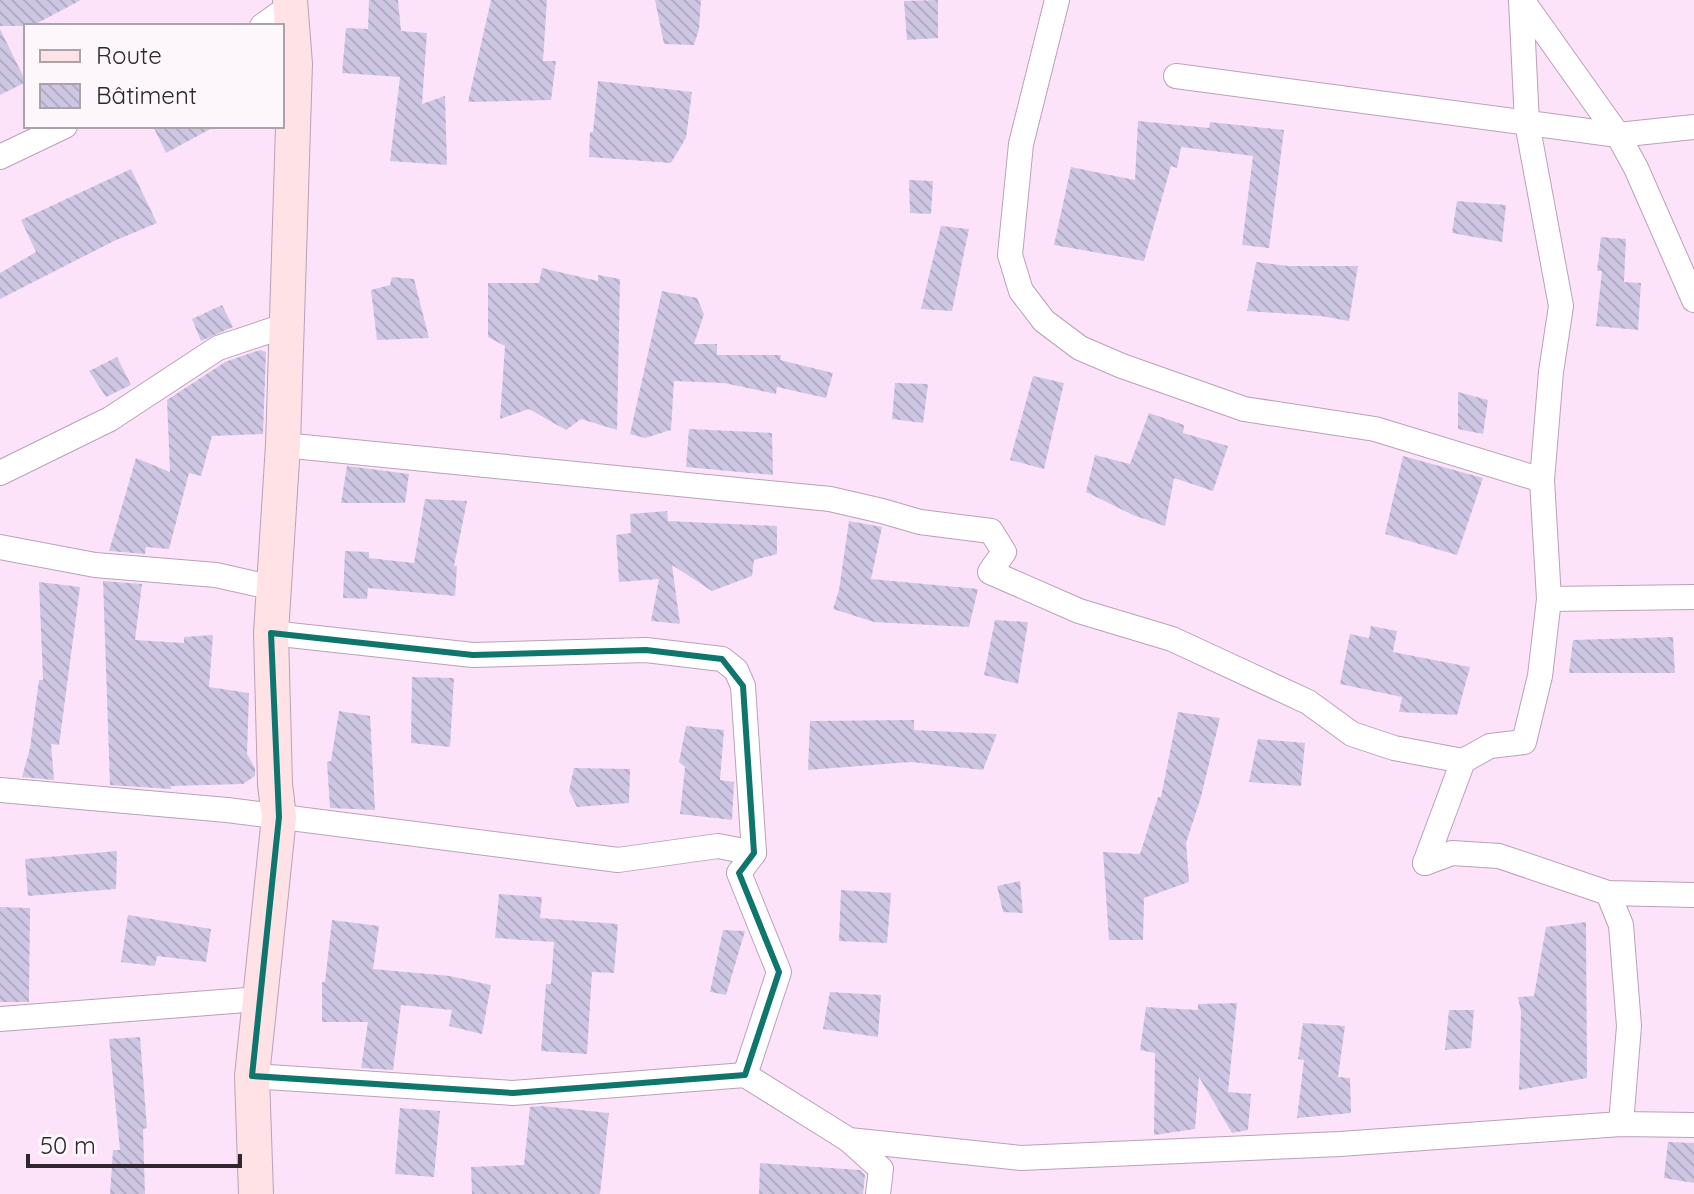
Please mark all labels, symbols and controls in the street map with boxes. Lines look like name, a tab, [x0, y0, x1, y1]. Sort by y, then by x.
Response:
legend	[24, 24, 284, 128]
text: Route	[96, 40, 162, 70]
text: Bâtiment	[96, 80, 197, 110]
scale bar	[28, 1118, 240, 1168]
text: 50 m	[40, 1130, 96, 1160]

